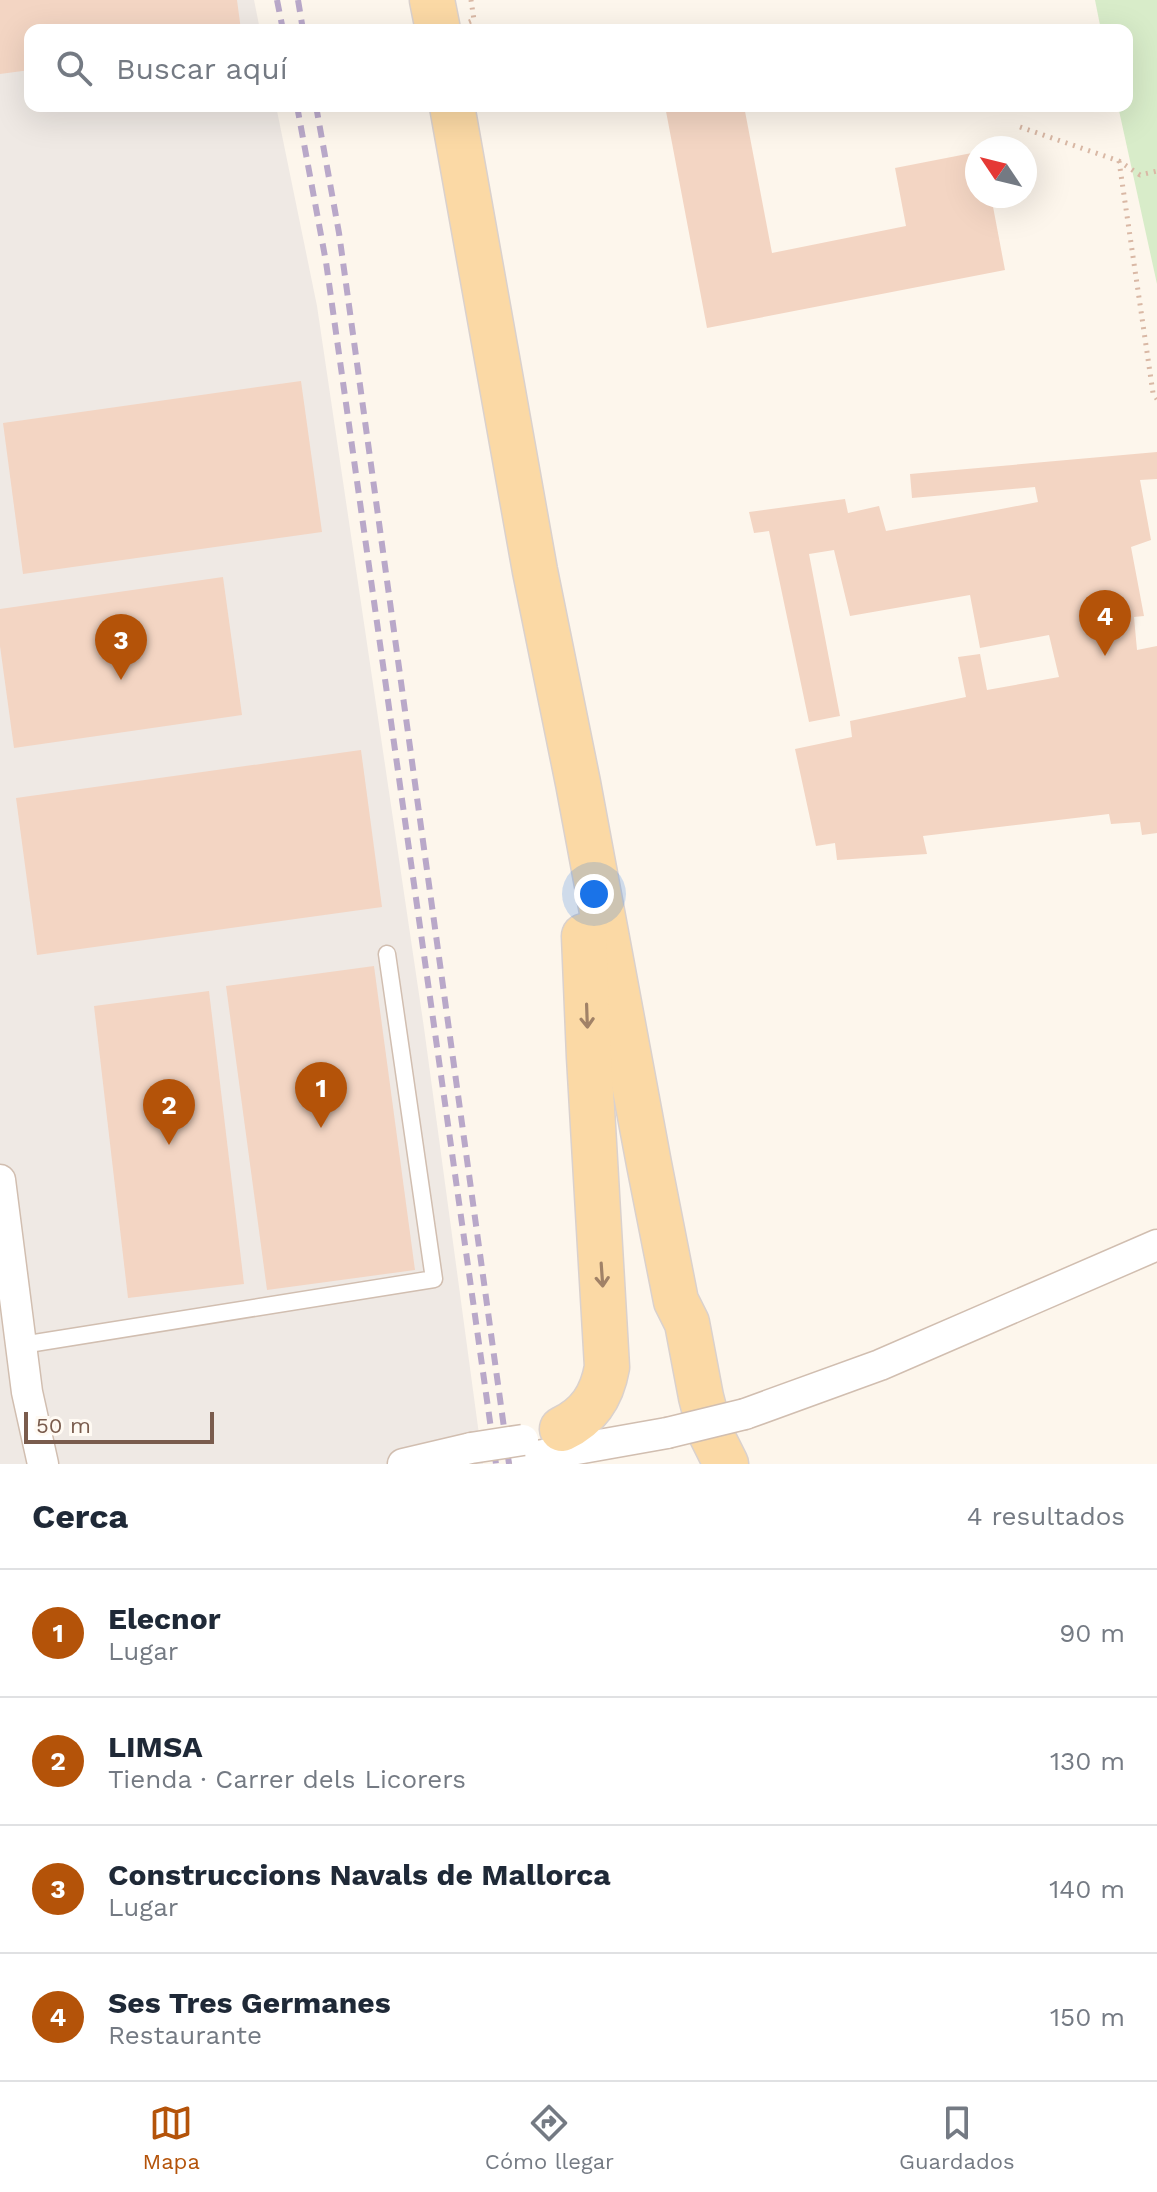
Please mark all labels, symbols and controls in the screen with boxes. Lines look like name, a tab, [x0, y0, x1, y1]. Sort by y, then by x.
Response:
search box	[24, 24, 1133, 112]
icon: search	[52, 46, 96, 90]
text: Buscar aquí	[116, 51, 288, 86]
north arrow	[965, 136, 1037, 208]
pin: 4	[1079, 590, 1131, 656]
pin: 3	[95, 614, 147, 680]
your location	[574, 874, 614, 914]
one-way arrow	[580, 1002, 595, 1029]
pin: 1	[295, 1062, 347, 1128]
pin: 2	[143, 1079, 195, 1145]
one-way arrow	[595, 1261, 610, 1288]
scale bar	[24, 1408, 214, 1444]
text: 50 m	[36, 1413, 91, 1438]
text: Cerca	[32, 1496, 128, 1536]
text: 4 resultados	[967, 1501, 1125, 1531]
text: Elecnor	[108, 1601, 221, 1636]
text: 1	[52, 1618, 64, 1648]
text: 90 m	[1059, 1618, 1125, 1648]
text: Lugar	[108, 1636, 178, 1666]
text: LIMSA	[108, 1729, 202, 1764]
text: 2	[50, 1746, 66, 1776]
text: 130 m	[1050, 1746, 1125, 1776]
text: Tienda · Carrer dels Licorers	[108, 1764, 466, 1794]
text: Construccions Navals de Mallorca	[108, 1857, 611, 1892]
text: 3	[50, 1874, 66, 1904]
text: 140 m	[1049, 1874, 1125, 1904]
text: Lugar	[108, 1892, 178, 1922]
text: Ses Tres Germanes	[108, 1985, 391, 2020]
text: 4	[50, 2002, 66, 2032]
text: 150 m	[1050, 2002, 1125, 2032]
text: Restaurante	[108, 2020, 262, 2050]
tab: Mapa	[142, 2101, 200, 2174]
tab: Cómo llegar	[485, 2101, 614, 2174]
tab: Guardados	[899, 2101, 1015, 2174]

